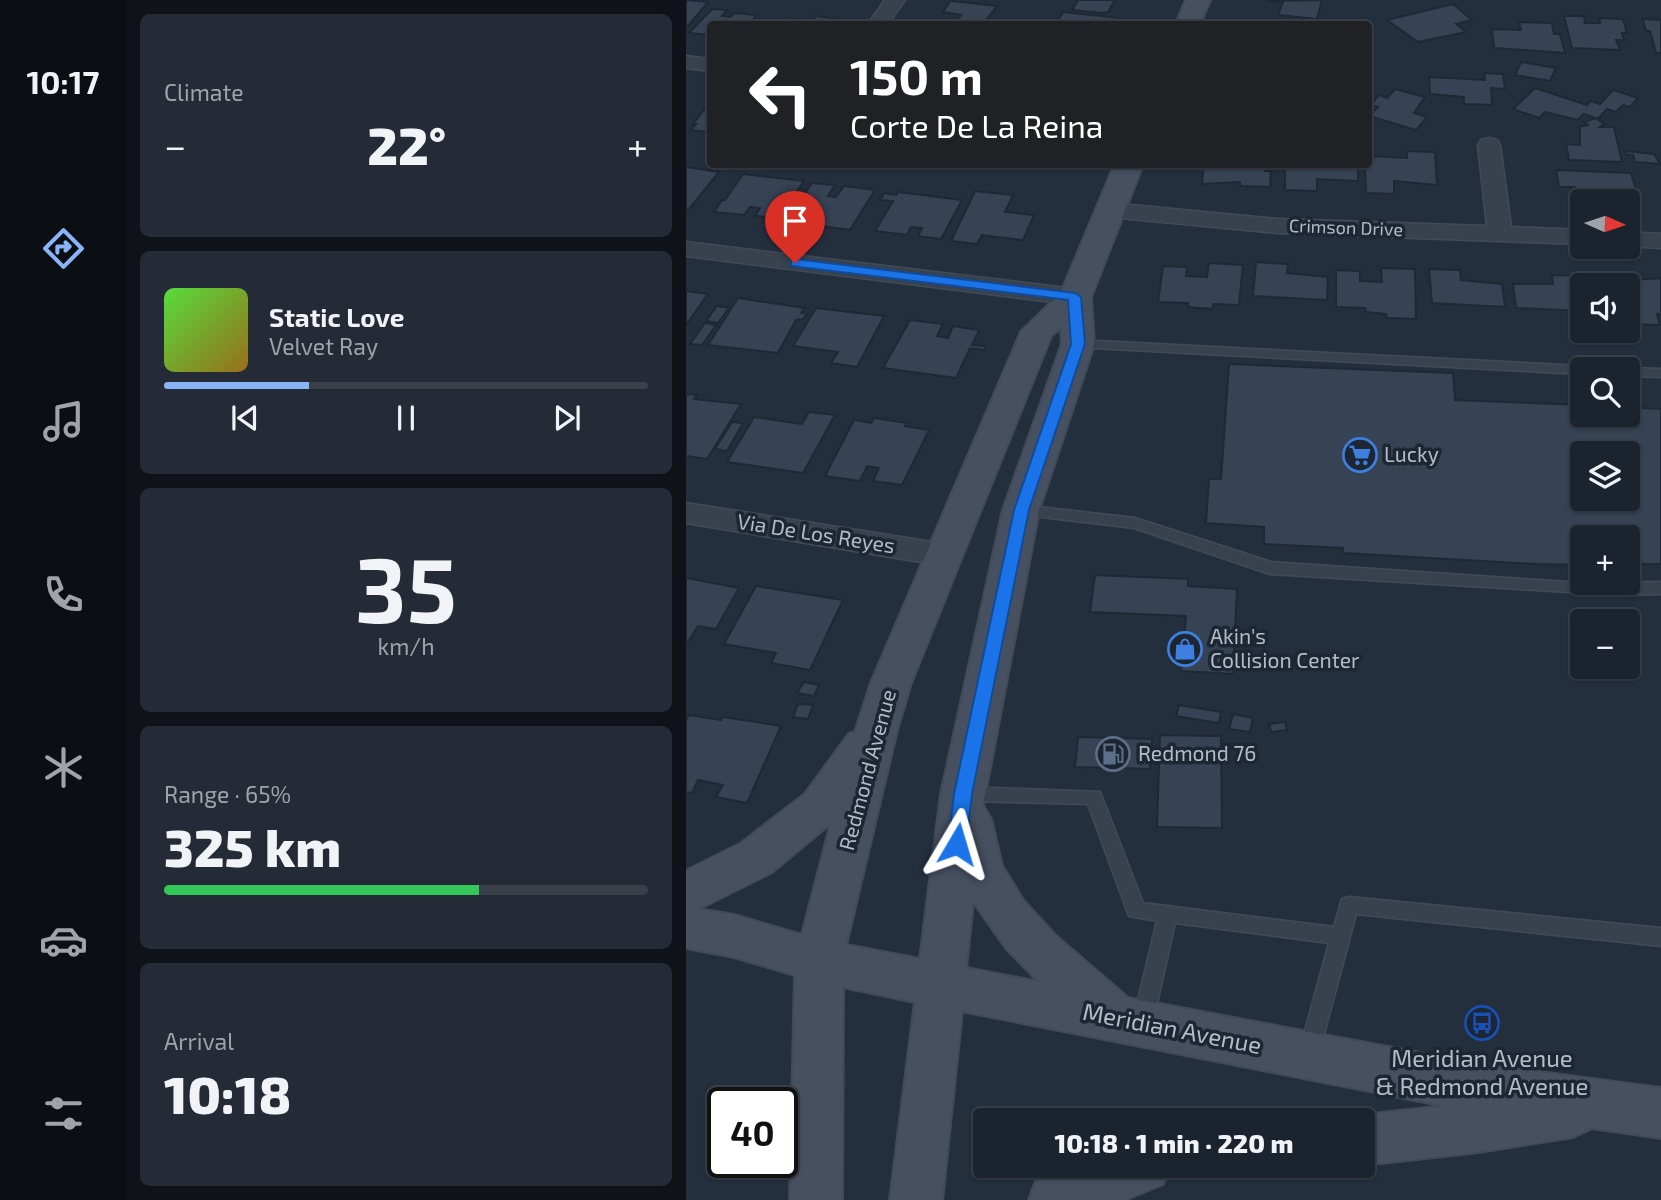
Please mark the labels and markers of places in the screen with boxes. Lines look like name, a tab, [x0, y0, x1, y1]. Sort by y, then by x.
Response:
pin	[765, 191, 825, 263]
supermarket icon: Lucky	[1341, 436, 1379, 474]
place label: Lucky	[1384, 441, 1439, 466]
place label: Akin's Collision Center	[1210, 623, 1360, 672]
shop icon: Akin's Collision Center	[1166, 630, 1204, 668]
fuel station icon: Redmond 76	[1094, 735, 1132, 773]
place label: Redmond 76	[1138, 740, 1256, 765]
bus stop icon: Meridian Avenue & Redmond Avenue	[1463, 1004, 1501, 1042]
place label: Meridian Avenue & Redmond Avenue	[1376, 1043, 1588, 1100]

